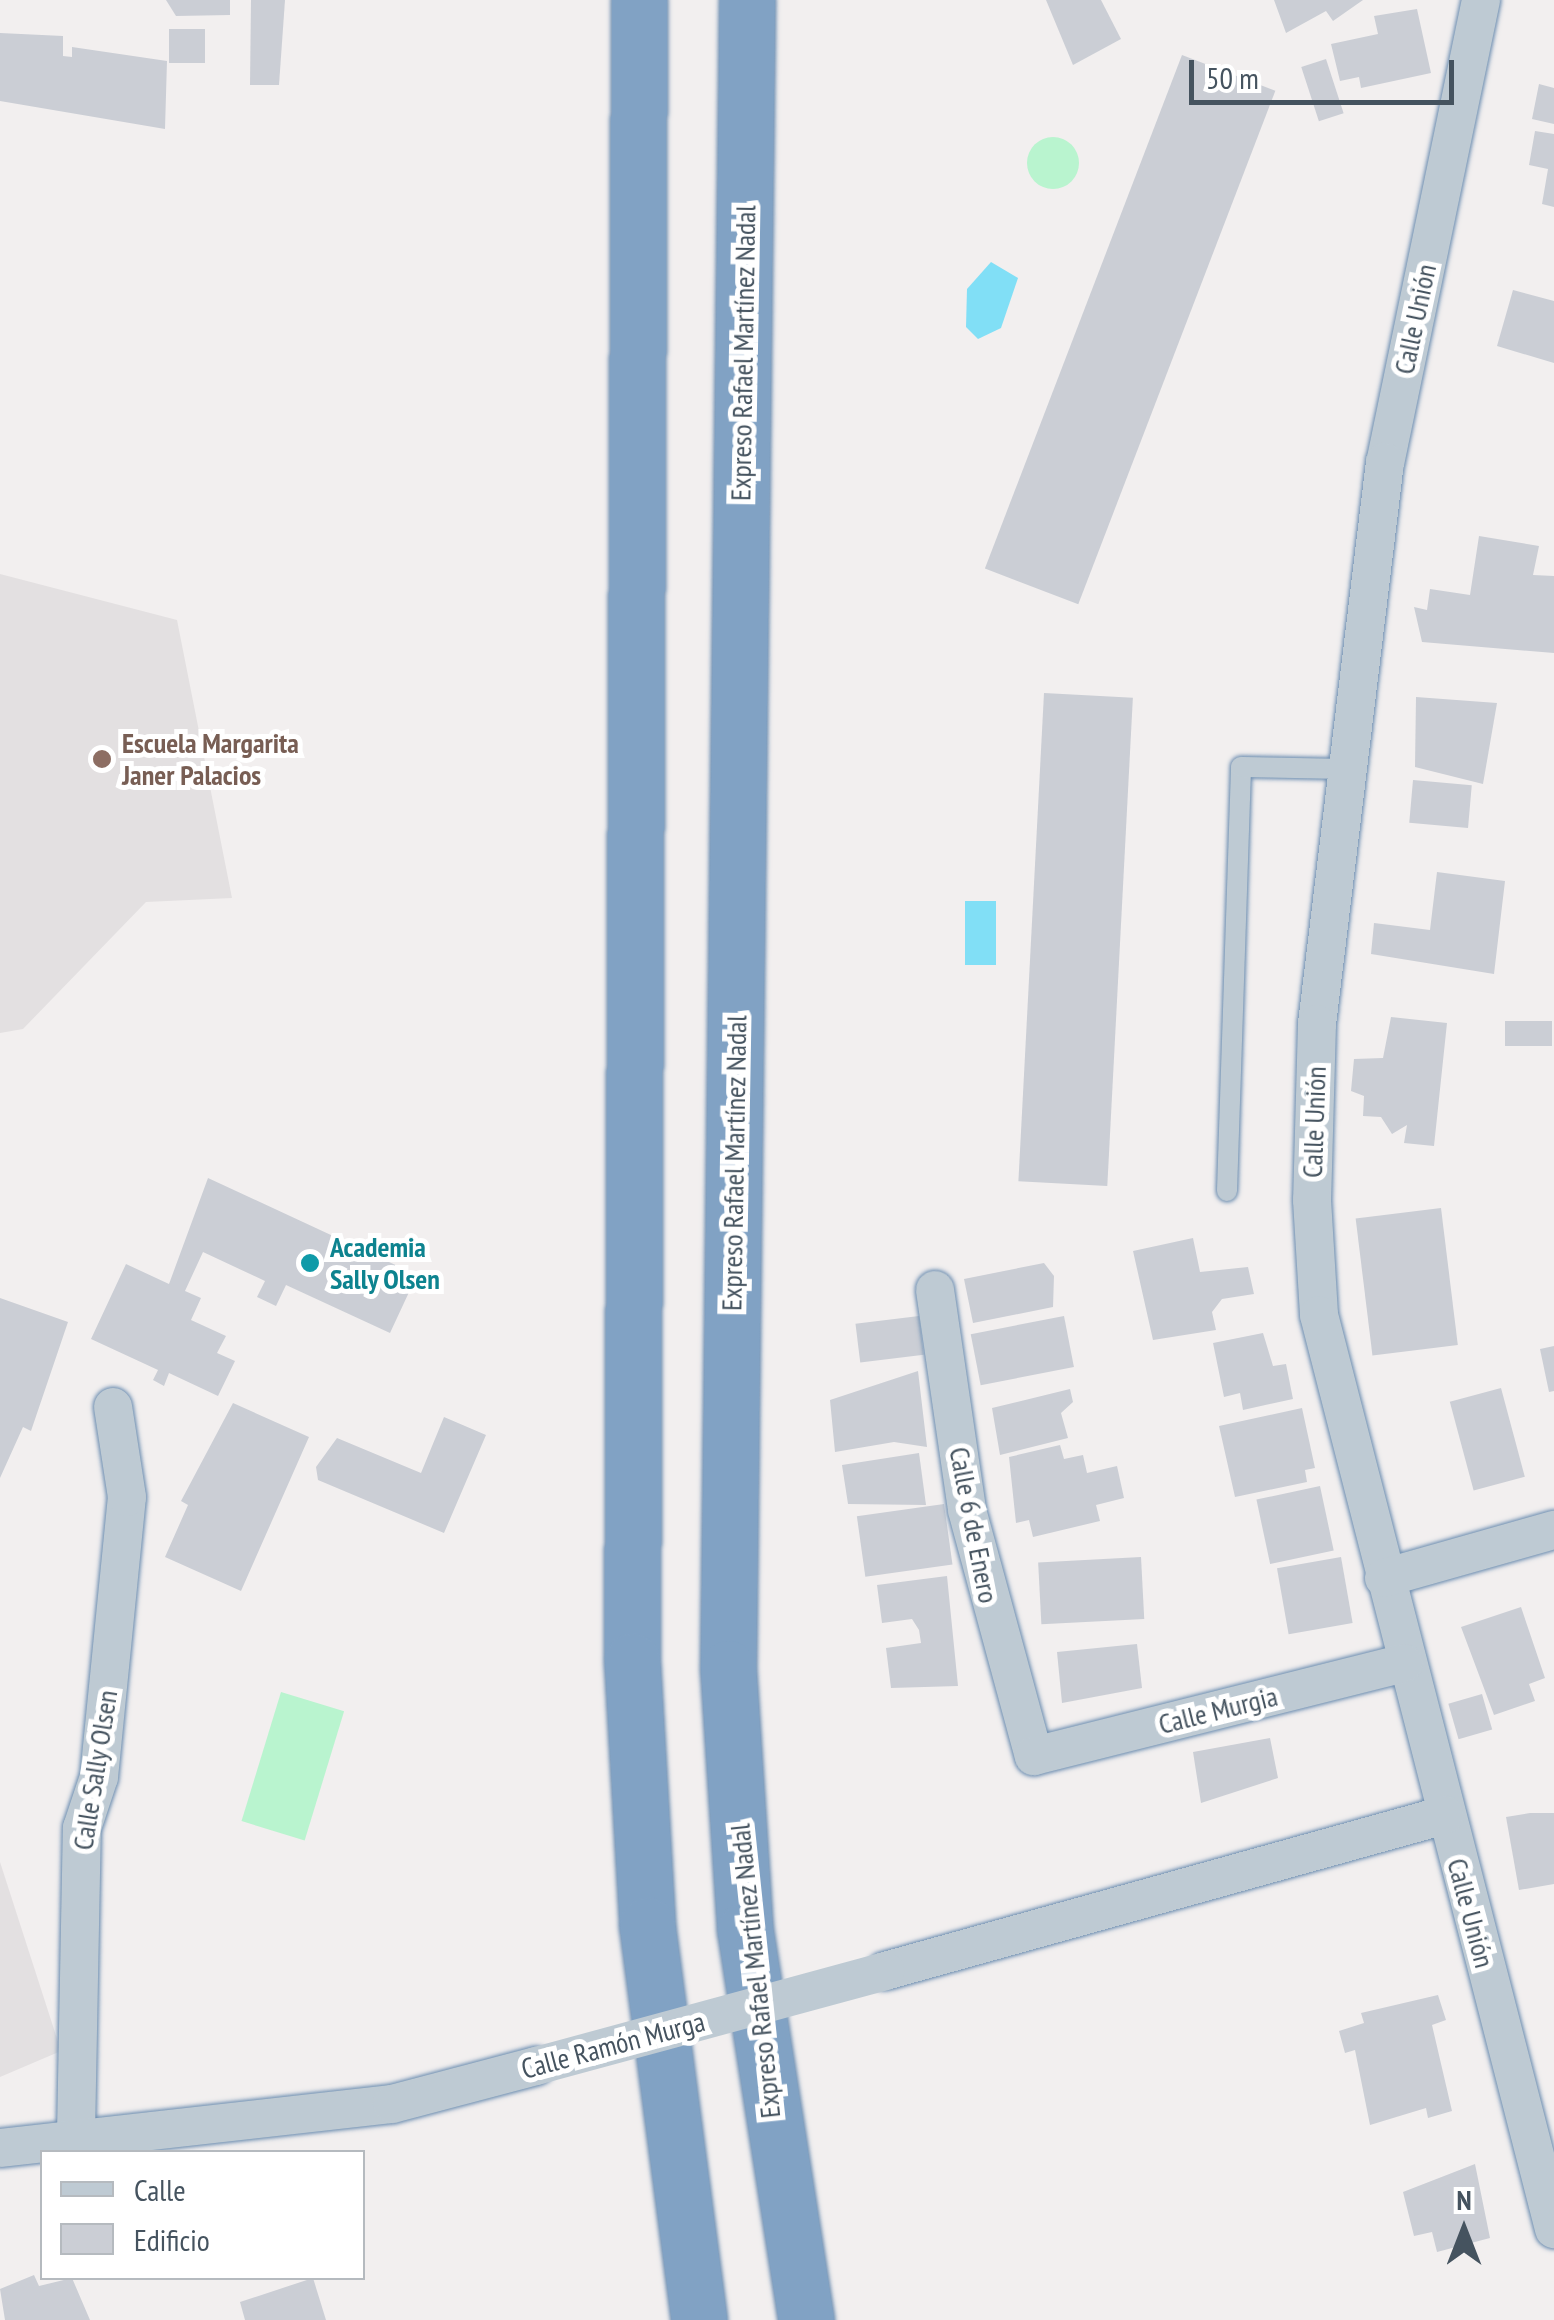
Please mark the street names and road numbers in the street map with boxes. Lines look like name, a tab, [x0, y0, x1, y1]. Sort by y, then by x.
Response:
street label: Expreso Rafael Martínez Nadal	[724, 205, 762, 501]
street label: Calle Unión	[1387, 261, 1443, 377]
street label: Expreso Rafael Martínez Nadal	[715, 1015, 753, 1311]
street label: Calle Unión	[1295, 1066, 1333, 1178]
street label: Calle 6 de Enero	[942, 1444, 1006, 1606]
street label: Calle Murgia	[1155, 1679, 1281, 1741]
street label: Calle Sally Olsen	[66, 1687, 124, 1853]
street label: Expreso Rafael Martínez Nadal	[723, 1822, 787, 2120]
street label: Calle Unión	[1440, 1855, 1502, 1971]
street label: Calle Ramón Murga	[518, 2004, 708, 2086]

